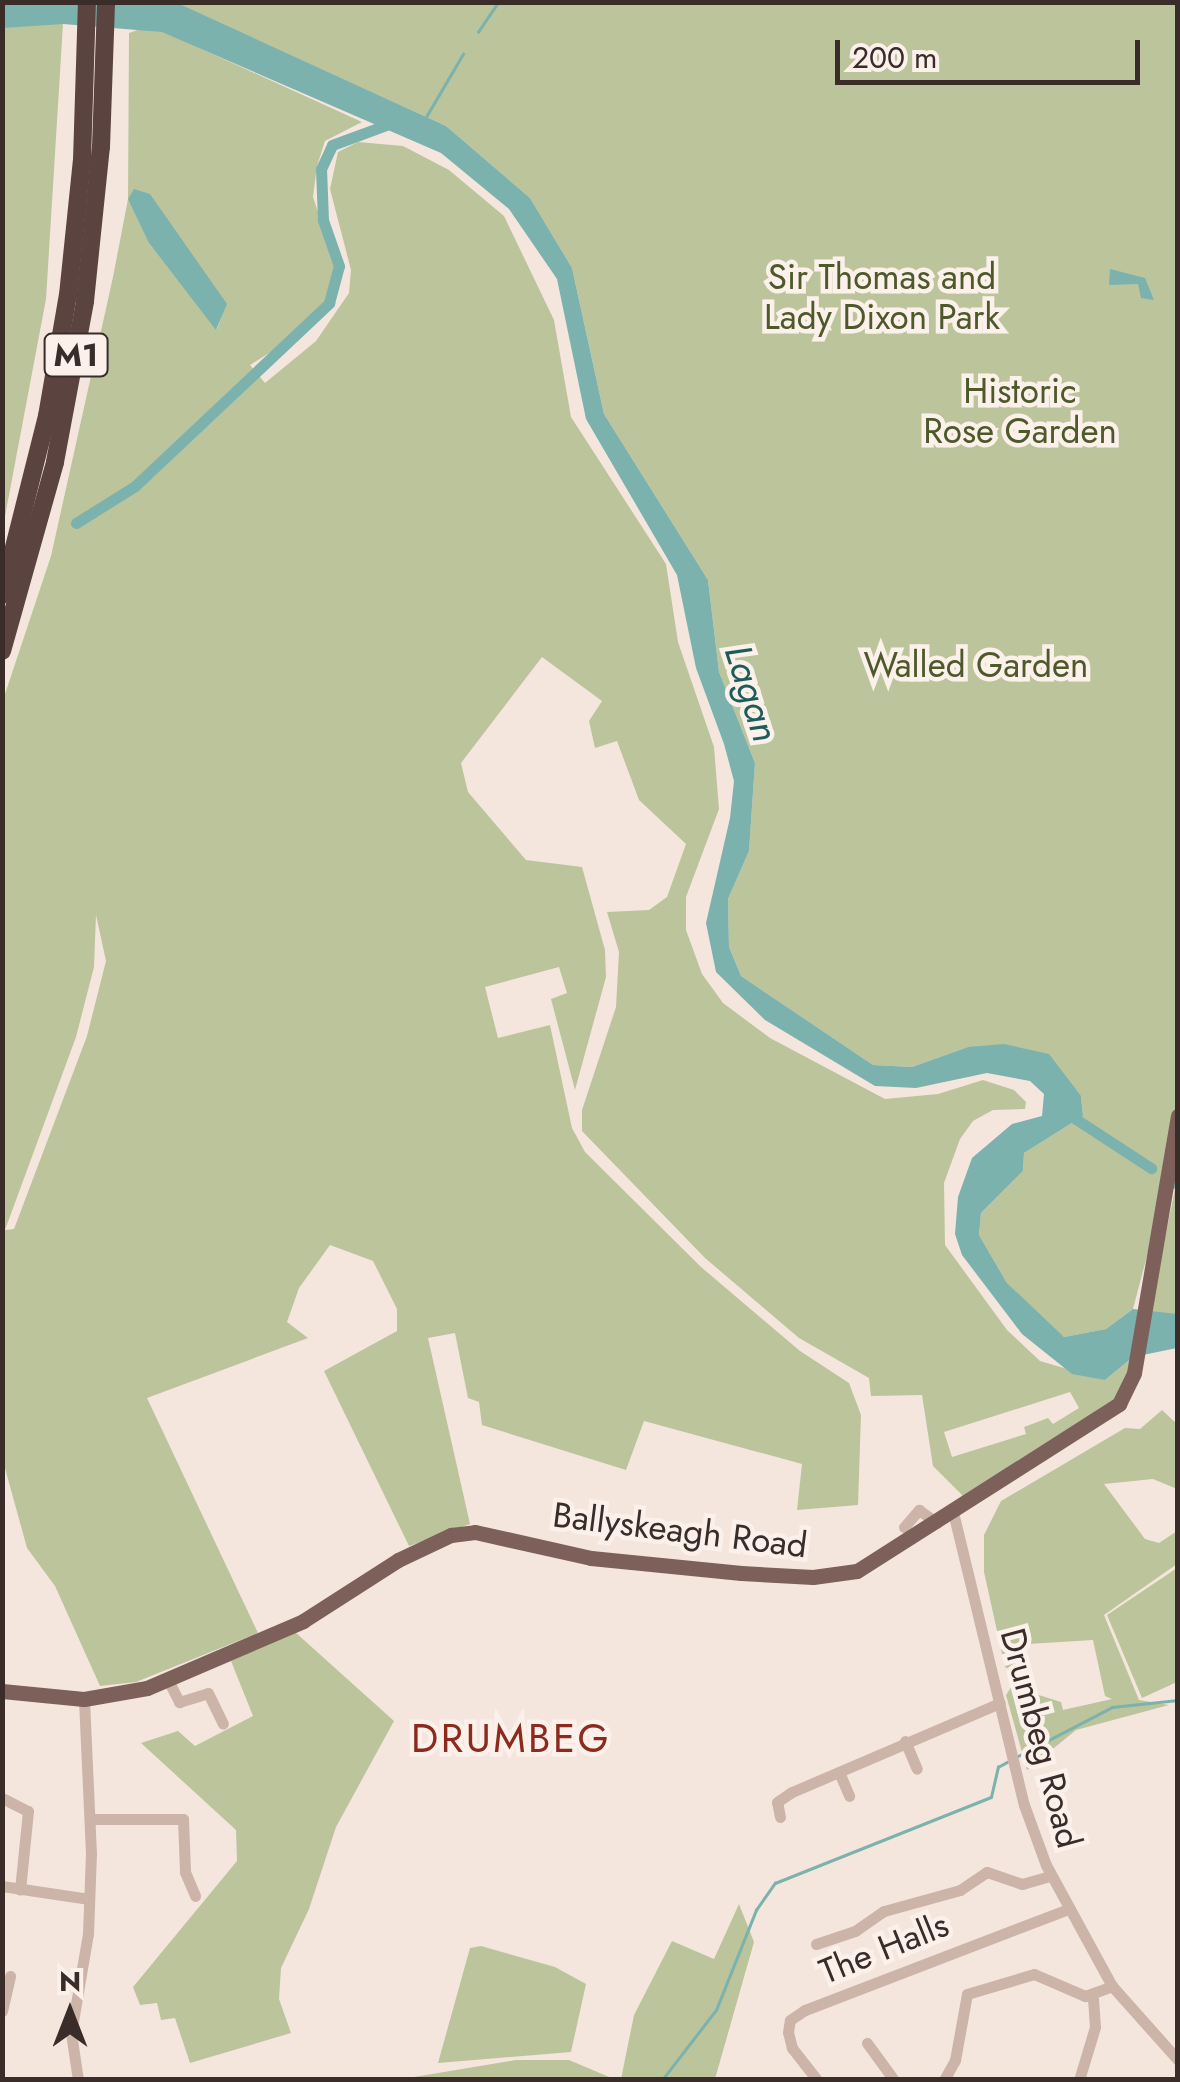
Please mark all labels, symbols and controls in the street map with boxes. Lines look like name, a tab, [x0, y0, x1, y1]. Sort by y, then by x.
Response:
scale bar	[840, 20, 1145, 82]
text: 200 m	[852, 36, 937, 79]
park label: Sir Thomas and Lady Dixon Park	[764, 256, 1000, 338]
road number: M1	[44, 328, 108, 382]
park label: Historic Rose Garden	[923, 370, 1117, 452]
water label: Lagan	[715, 639, 789, 747]
park label: Walled Garden	[864, 644, 1088, 686]
street label: Ballyskeagh Road	[550, 1494, 810, 1566]
street label: Drumbeg Road	[992, 1624, 1090, 1852]
district label: DRUMBEG	[411, 1714, 611, 1762]
street label: The Halls	[813, 1903, 955, 1993]
text: N	[59, 1961, 81, 2002]
north arrow	[20, 1962, 120, 2062]

